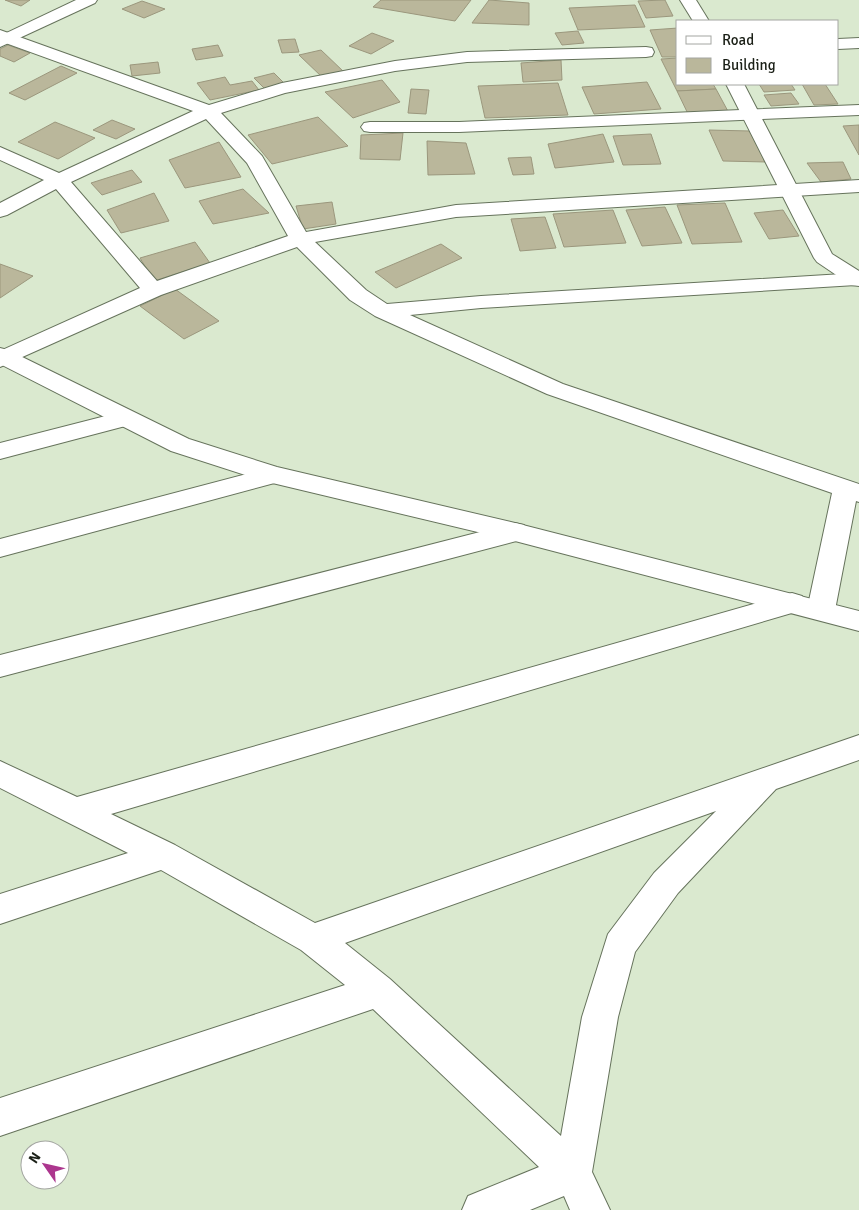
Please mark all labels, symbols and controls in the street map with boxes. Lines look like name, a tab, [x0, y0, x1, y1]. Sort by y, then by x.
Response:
legend	[676, 20, 839, 85]
text: Road	[722, 31, 754, 49]
text: Building	[722, 56, 776, 74]
north arrow	[20, 1140, 70, 1190]
text: N	[25, 1149, 44, 1167]

